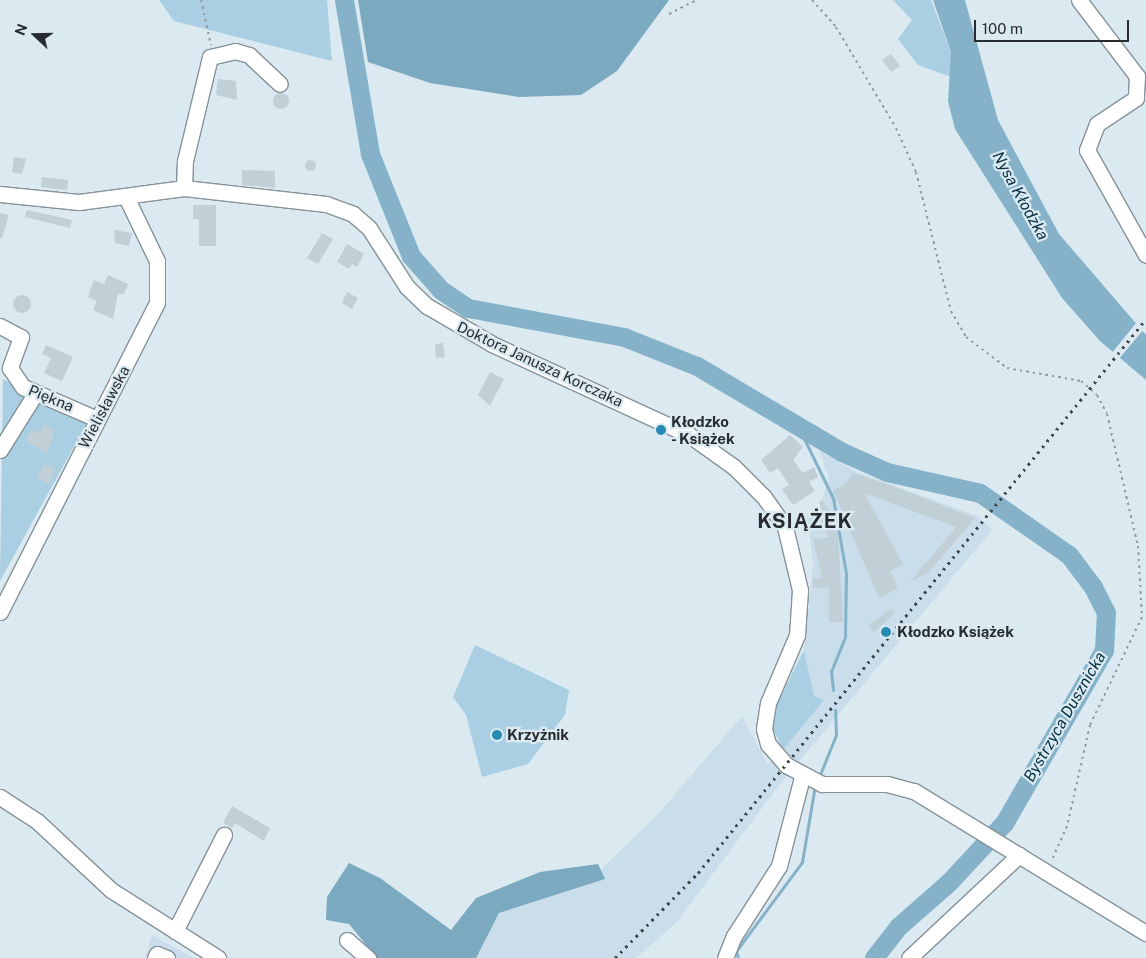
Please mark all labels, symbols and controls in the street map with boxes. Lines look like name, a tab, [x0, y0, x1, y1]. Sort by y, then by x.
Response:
north arrow	[10, 10, 60, 60]
scale bar	[976, 10, 1131, 42]
text: 100 m	[982, 20, 1023, 37]
text: N	[12, 22, 30, 38]
water label: Nysa Kłodzka	[988, 148, 1052, 244]
street label: Doktora Janusza Korczaka	[454, 318, 626, 410]
street label: Wielisławska	[75, 363, 133, 451]
street label: Piękna	[26, 381, 76, 415]
place label: Kłodzko - Książek	[671, 412, 736, 447]
marker: Kłodzko - Książek	[655, 424, 667, 436]
district label: KSIĄŻEK	[756, 509, 854, 533]
place label: Kłodzko Książek	[897, 623, 1014, 641]
marker: Kłodzko Książek	[879, 625, 893, 639]
water label: Bystrzyca Dusznicka	[1020, 649, 1110, 785]
place label: Krzyżnik	[507, 726, 569, 744]
marker: Krzyżnik	[491, 729, 503, 741]

